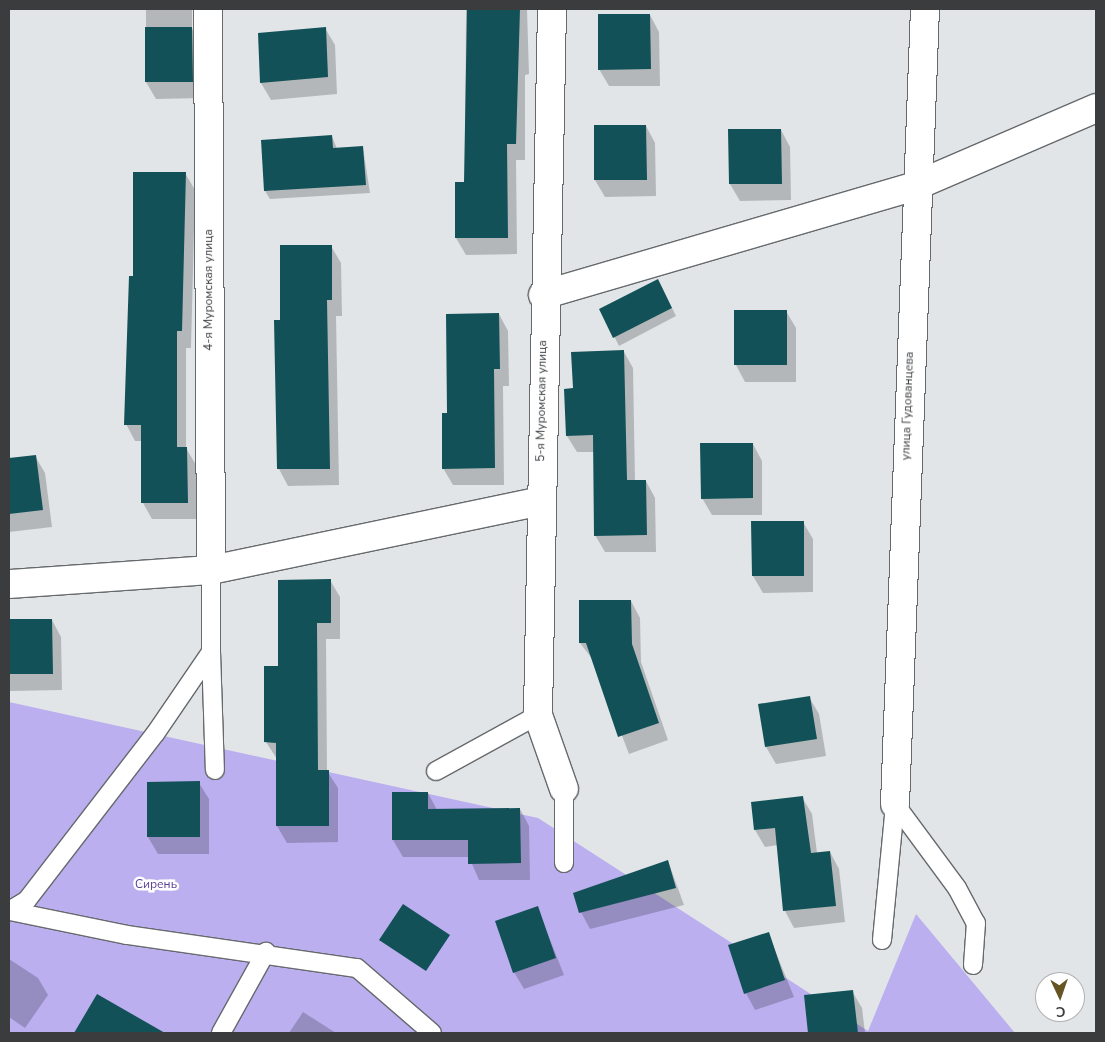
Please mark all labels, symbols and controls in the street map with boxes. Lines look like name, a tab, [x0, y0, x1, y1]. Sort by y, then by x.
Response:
street label: 4-я Муромская улица	[202, 229, 216, 351]
street label: 5-я Муромская улица	[534, 340, 550, 462]
street label: улица Гудованцева	[899, 351, 917, 461]
park label: Сирень	[135, 878, 177, 892]
north arrow	[1035, 972, 1085, 1022]
text: С	[1056, 1002, 1066, 1021]

